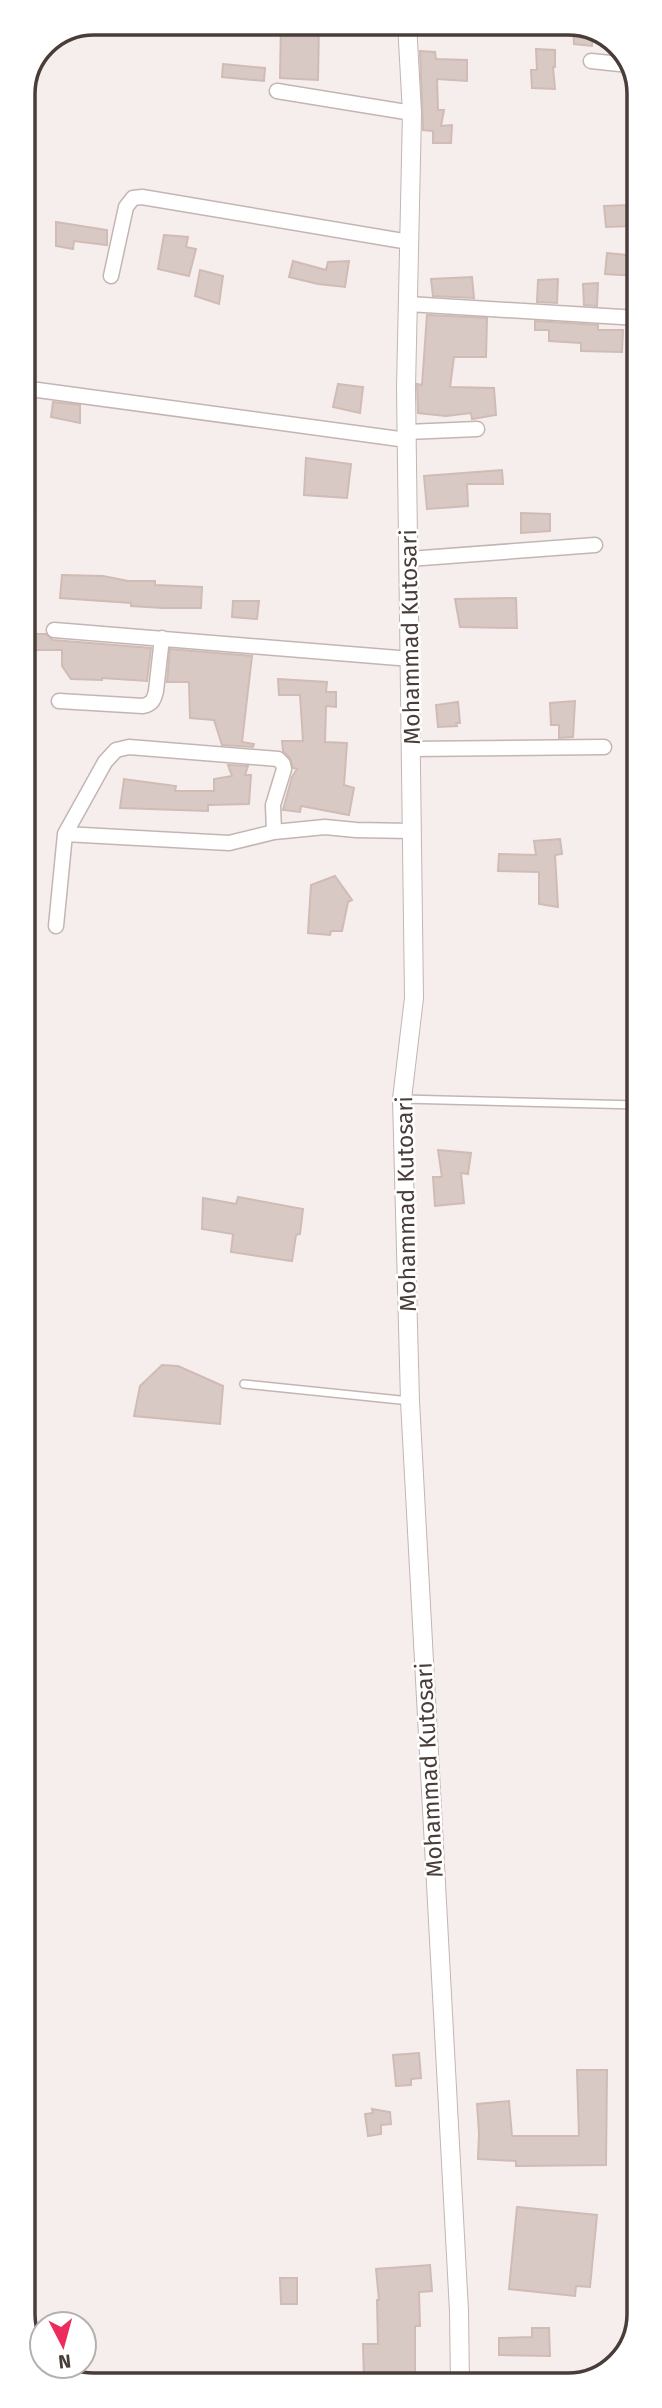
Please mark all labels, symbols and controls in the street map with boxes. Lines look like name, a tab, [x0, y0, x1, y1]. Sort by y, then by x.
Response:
street label: Mohammad Kutosari	[394, 529, 426, 745]
street label: Mohammad Kutosari	[390, 1096, 422, 1312]
street label: Mohammad Kutosari	[409, 1662, 449, 1878]
north arrow	[28, 2310, 98, 2380]
text: N	[57, 2349, 72, 2374]

